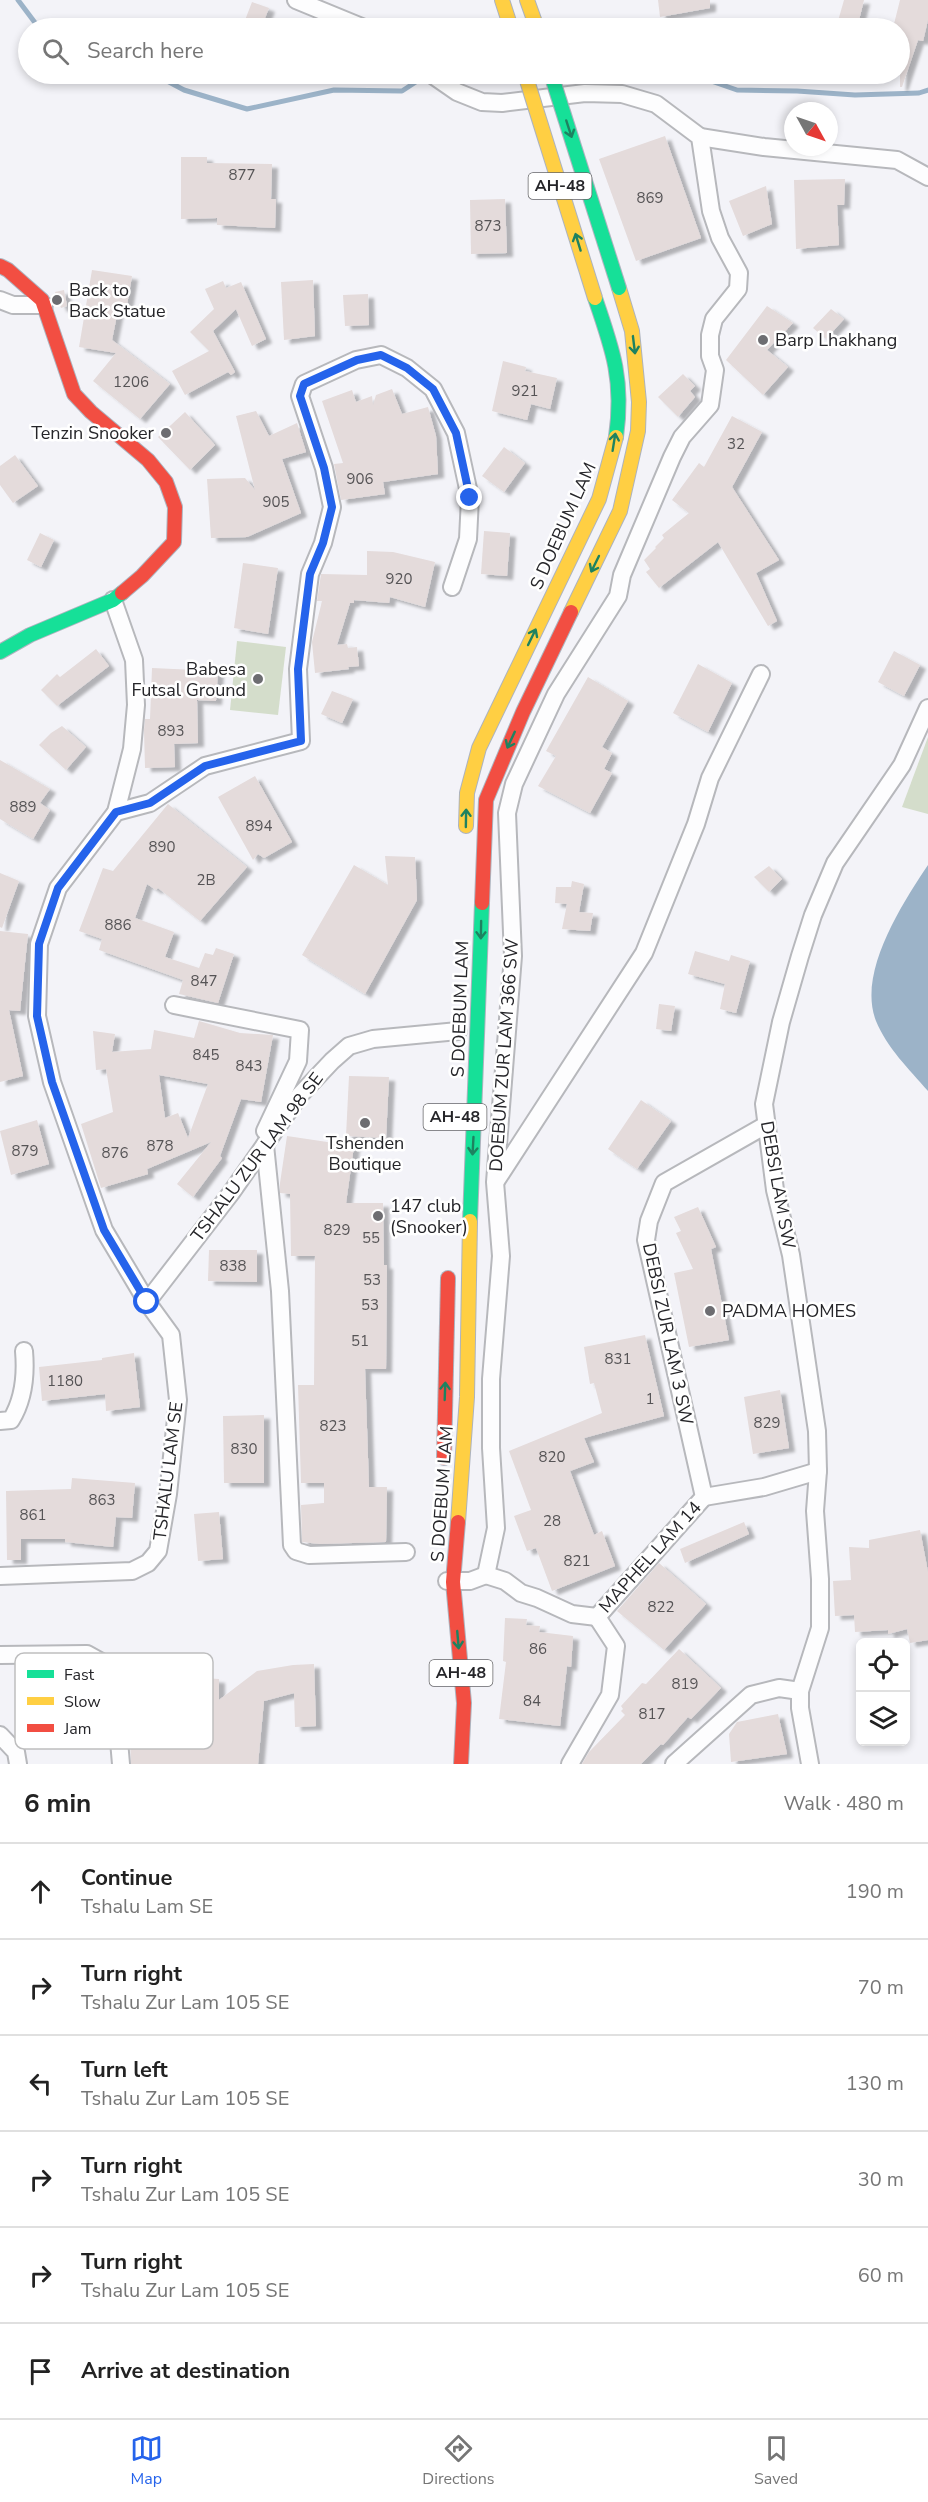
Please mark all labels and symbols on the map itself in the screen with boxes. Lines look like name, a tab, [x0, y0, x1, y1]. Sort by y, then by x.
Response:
north arrow	[784, 102, 838, 156]
one-way arrow	[564, 119, 575, 138]
house number: 877	[228, 165, 256, 185]
road number: AH-48	[528, 173, 592, 199]
house number: 869	[636, 188, 664, 208]
house number: 873	[474, 216, 502, 236]
one-way arrow	[572, 233, 583, 252]
place label: Back to Back Statue	[69, 278, 166, 323]
marker: Back to Back Statue	[50, 293, 64, 307]
place label: Barp Lhakhang	[775, 328, 897, 352]
marker: Barp Lhakhang	[756, 333, 770, 347]
one-way arrow	[629, 334, 640, 354]
house number: 1206	[113, 372, 149, 392]
house number: 921	[511, 381, 539, 401]
place label: Tenzin Snooker	[31, 421, 155, 445]
marker: Tenzin Snooker	[159, 426, 173, 440]
one-way arrow	[609, 433, 620, 453]
house number: 32	[727, 434, 745, 454]
street label: S DOEBUM LAM	[524, 459, 602, 593]
house number: 906	[346, 469, 374, 489]
route end	[456, 484, 482, 510]
house number: 905	[262, 492, 290, 512]
one-way arrow	[589, 554, 600, 572]
house number: 920	[385, 569, 413, 589]
one-way arrow	[526, 628, 538, 646]
place label: Babesa Futsal Ground	[132, 657, 246, 702]
marker: Babesa Futsal Ground	[251, 672, 265, 686]
house number: 893	[157, 721, 185, 741]
one-way arrow	[504, 730, 516, 748]
house number: 889	[9, 797, 37, 817]
one-way arrow	[461, 809, 472, 829]
house number: 894	[245, 816, 273, 836]
house number: 890	[148, 837, 176, 857]
house number: 2B	[196, 870, 216, 890]
house number: 886	[104, 915, 132, 935]
one-way arrow	[475, 919, 487, 939]
street label: DOEBUM ZUR LAM 366 SW	[484, 937, 524, 1172]
street label: S DOEBUM LAM	[446, 940, 474, 1078]
house number: 847	[190, 971, 218, 991]
house number: 845	[192, 1045, 220, 1065]
house number: 843	[235, 1056, 263, 1076]
street label: TSHALU ZUR LAM 98 SE	[185, 1068, 329, 1246]
road number: AH-48	[424, 1104, 486, 1130]
marker: Tshenden Boutique	[358, 1116, 372, 1130]
street label: DEBSI LAM SW	[755, 1119, 801, 1251]
place label: Tshenden Boutique	[326, 1131, 404, 1176]
one-way arrow	[468, 1135, 479, 1155]
house number: 878	[146, 1136, 174, 1156]
house number: 879	[11, 1141, 39, 1161]
house number: 876	[101, 1143, 129, 1163]
place label: 147 club (Snooker)	[390, 1194, 468, 1239]
marker: 147 club (Snooker)	[371, 1209, 385, 1223]
house number: 829	[323, 1220, 351, 1240]
house number: 55	[362, 1228, 380, 1248]
street label: DEBSI ZUR LAM 3 SW	[637, 1241, 699, 1427]
house number: 838	[219, 1256, 247, 1276]
house number: 53	[363, 1270, 381, 1290]
route start	[133, 1288, 159, 1314]
house number: 53	[361, 1295, 379, 1315]
place label: PADMA HOMES	[722, 1299, 856, 1323]
marker: PADMA HOMES	[703, 1304, 717, 1318]
house number: 51	[351, 1331, 369, 1351]
house number: 831	[604, 1349, 632, 1369]
house number: 1180	[47, 1371, 83, 1391]
one-way arrow	[439, 1381, 451, 1401]
house number: 1	[645, 1389, 655, 1409]
street label: TSHALU LAM SE	[148, 1400, 188, 1542]
house number: 829	[753, 1413, 781, 1433]
house number: 823	[319, 1416, 347, 1436]
street label: S DOEBUM LAM	[425, 1425, 459, 1563]
house number: 830	[230, 1439, 258, 1459]
house number: 820	[538, 1447, 566, 1467]
house number: 863	[88, 1490, 116, 1510]
street label: MAPHEL LAM 14	[593, 1496, 707, 1618]
house number: 861	[19, 1505, 47, 1525]
house number: 28	[543, 1511, 561, 1531]
house number: 821	[563, 1551, 591, 1571]
house number: 822	[647, 1597, 675, 1617]
one-way arrow	[453, 1630, 464, 1650]
house number: 86	[529, 1639, 547, 1659]
legend	[15, 1653, 213, 1749]
road number: AH-48	[430, 1660, 492, 1686]
text: Fast	[64, 1664, 95, 1686]
house number: 819	[671, 1674, 699, 1694]
text: Slow	[64, 1691, 101, 1713]
house number: 84	[523, 1691, 541, 1711]
house number: 817	[638, 1704, 666, 1724]
text: Jam	[63, 1718, 91, 1740]

